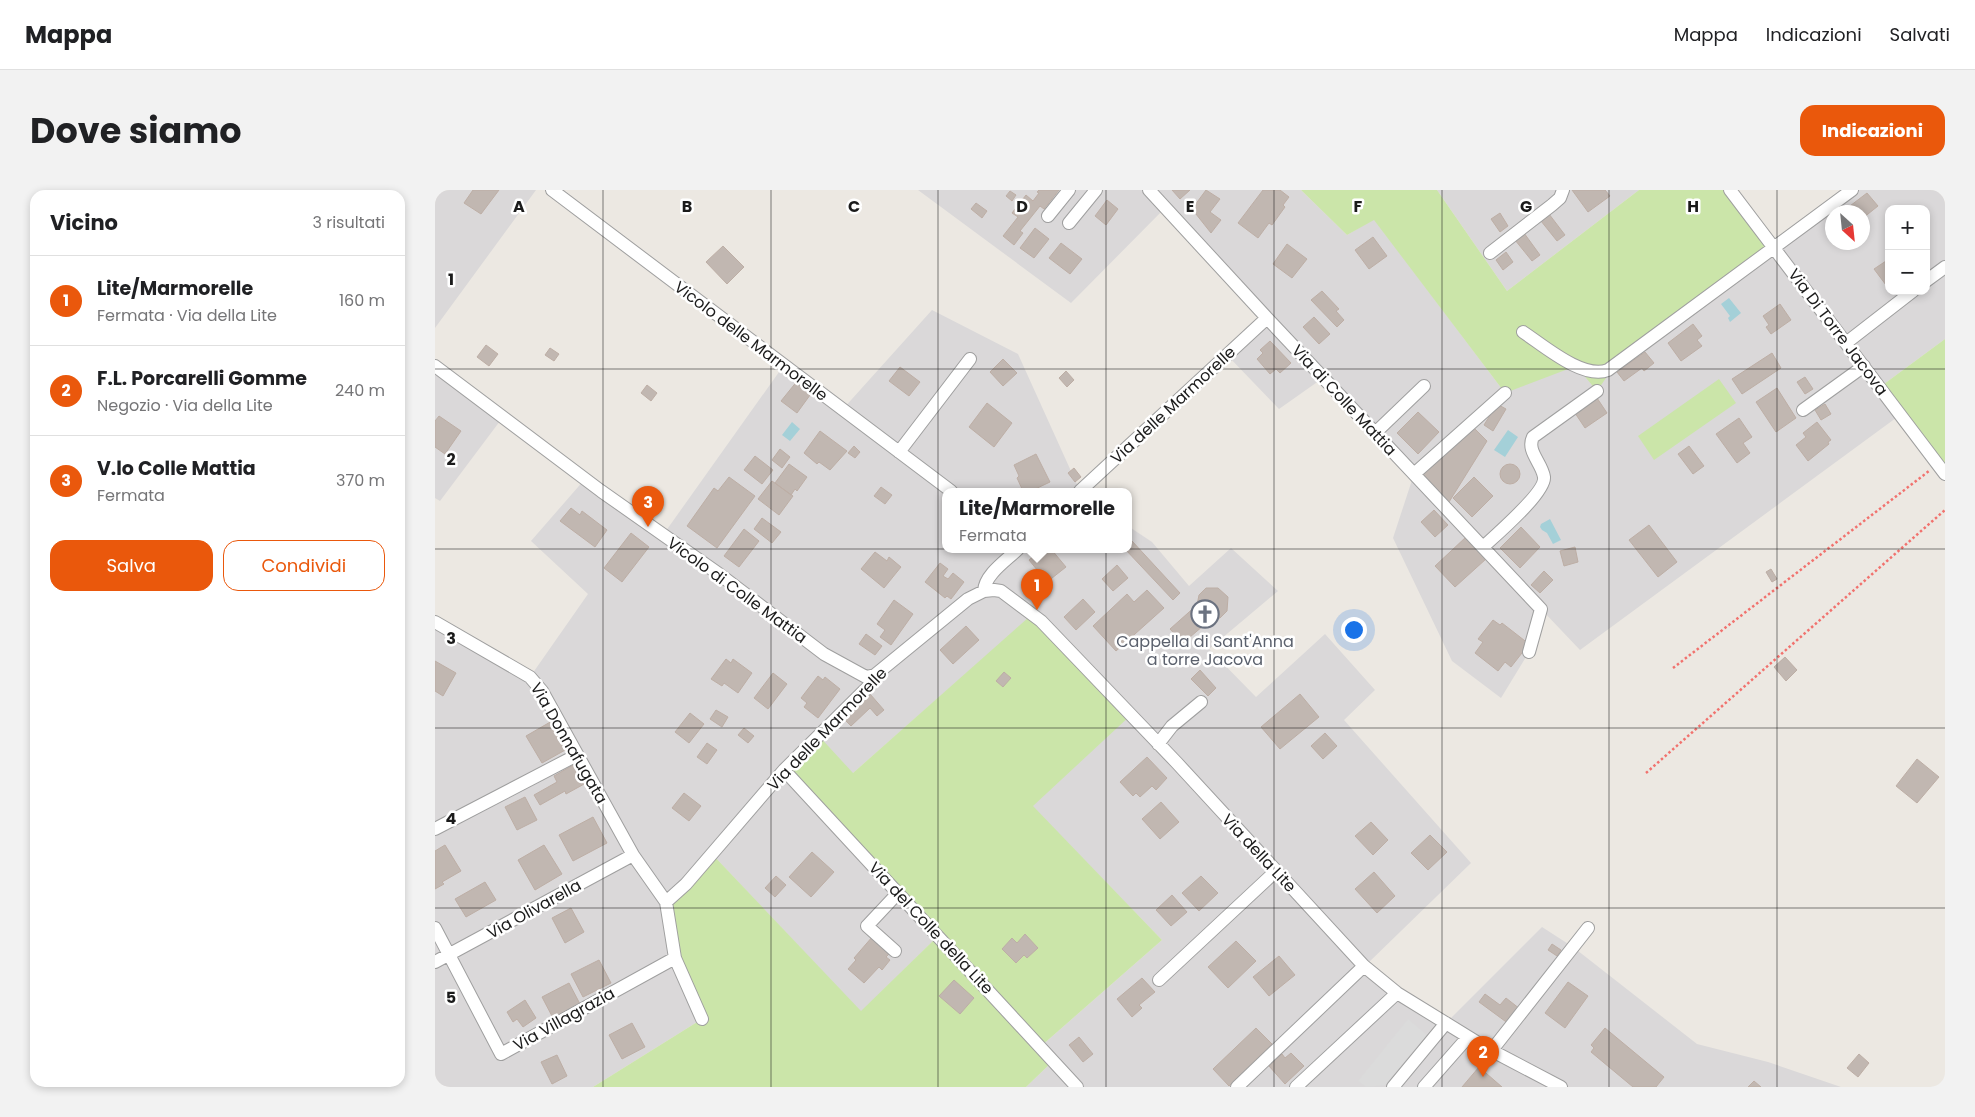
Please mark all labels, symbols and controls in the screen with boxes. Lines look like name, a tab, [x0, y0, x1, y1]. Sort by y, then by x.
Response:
text: Mappa	[25, 18, 112, 51]
text: Mappa	[1674, 22, 1738, 47]
text: Indicazioni	[1766, 22, 1862, 47]
text: Salvati	[1890, 22, 1950, 47]
button: Indicazioni	[1800, 105, 1945, 156]
text: Dove siamo	[30, 106, 242, 155]
text: A	[513, 195, 525, 218]
text: B	[682, 195, 692, 218]
text: C	[848, 195, 860, 218]
text: D	[1016, 195, 1028, 218]
text: E	[1186, 195, 1194, 218]
text: F	[1354, 195, 1363, 218]
text: G	[1520, 195, 1532, 218]
text: H	[1687, 195, 1699, 218]
north arrow	[1825, 205, 1870, 250]
map controls	[1885, 205, 1930, 295]
button: +	[1885, 205, 1930, 250]
text: Vicino	[50, 208, 118, 237]
text: 3 risultati	[312, 211, 385, 234]
button: −	[1885, 250, 1930, 295]
street label: Via Di Torre Jacova	[1783, 264, 1893, 400]
text: 1	[448, 268, 454, 291]
text: Lite/Marmorelle	[97, 275, 253, 302]
street label: Vicolo delle Marmorelle	[669, 276, 833, 406]
text: 1	[63, 289, 69, 312]
text: 160 m	[339, 289, 385, 312]
text: Fermata · Via della Lite	[97, 304, 277, 327]
street label: Via di Colle Mattia	[1286, 339, 1402, 461]
street label: Via delle Marmorelle	[1105, 341, 1241, 469]
text: F.L. Porcarelli Gomme	[97, 365, 307, 392]
text: 2	[61, 379, 71, 402]
text: 240 m	[335, 379, 385, 402]
text: Negozio · Via della Lite	[97, 394, 273, 417]
text: 2	[446, 448, 456, 471]
text: V.lo Colle Mattia	[97, 455, 256, 482]
text: 3	[61, 469, 71, 492]
text: 370 m	[336, 469, 385, 492]
text: Fermata	[97, 484, 165, 507]
pin: 3	[632, 486, 664, 527]
popup	[942, 488, 1132, 553]
text: Lite/Marmorelle	[959, 495, 1115, 522]
text: Fermata	[959, 524, 1027, 547]
street label: Vicolo di Colle Mattia	[662, 531, 812, 649]
button: Salva	[50, 540, 213, 591]
button: Condividi	[223, 540, 385, 591]
pin: 1	[1021, 569, 1053, 610]
church icon: Cappella di Sant'Anna a torre Jacova	[1190, 599, 1220, 629]
your location	[1341, 617, 1367, 643]
text: 3	[446, 627, 456, 650]
place label: Cappella di Sant'Anna a torre Jacova	[1116, 630, 1294, 671]
street label: Via delle Marmorelle	[762, 662, 892, 796]
street label: Via Donnafugata	[525, 678, 613, 808]
text: 4	[446, 807, 457, 830]
street label: Via della Lite	[1216, 809, 1302, 898]
street label: Via del Colle della Lite	[863, 857, 999, 999]
street label: Via Olivarella	[483, 874, 585, 944]
street label: Via Villagrazia	[509, 982, 619, 1056]
text: 5	[446, 986, 456, 1009]
pin: 2	[1467, 1036, 1499, 1077]

